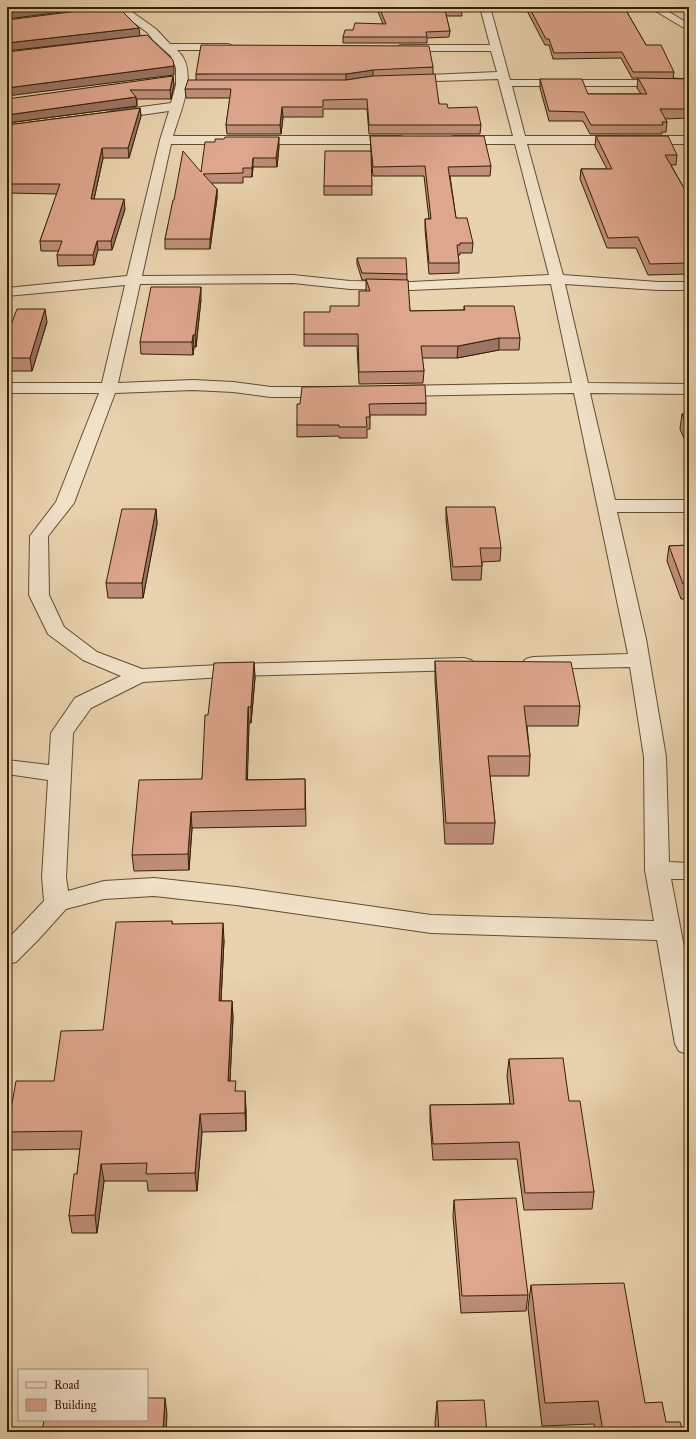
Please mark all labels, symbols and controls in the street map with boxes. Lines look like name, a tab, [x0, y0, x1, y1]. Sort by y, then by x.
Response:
legend	[18, 1369, 148, 1421]
text: Road	[54, 1378, 80, 1392]
text: Building	[54, 1398, 97, 1413]

